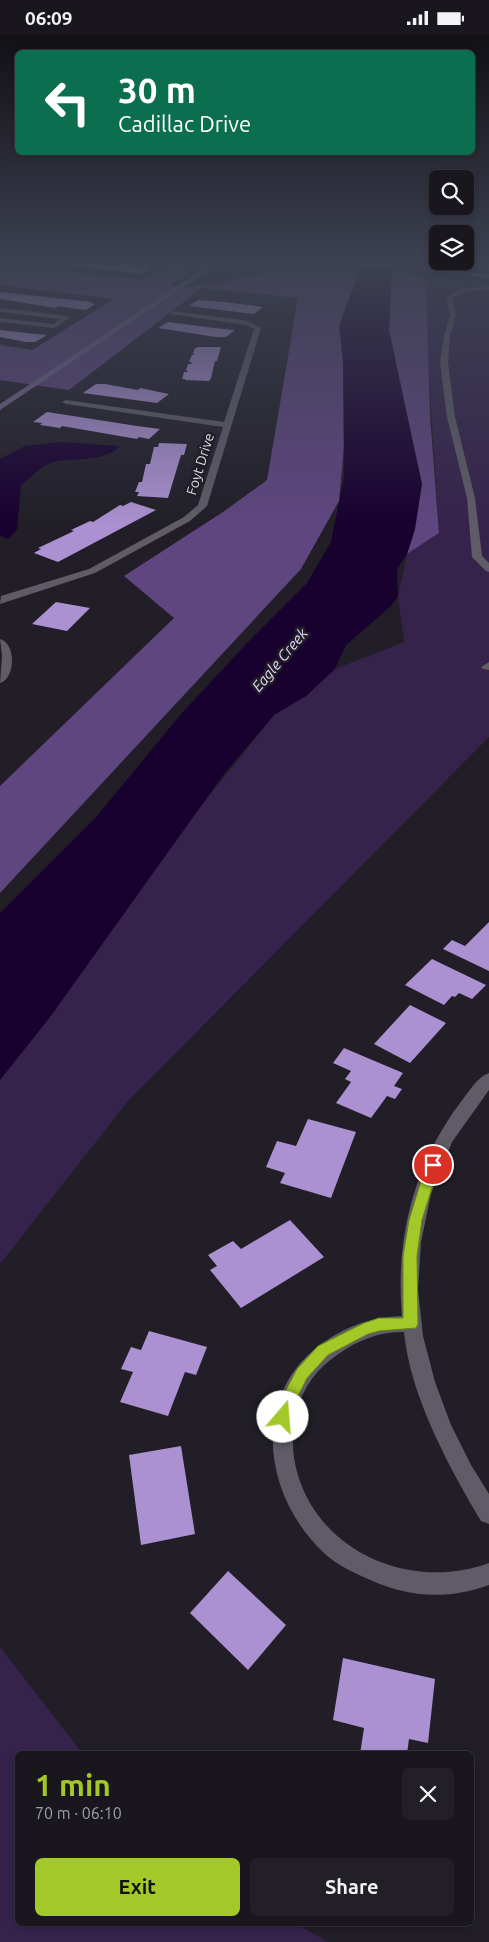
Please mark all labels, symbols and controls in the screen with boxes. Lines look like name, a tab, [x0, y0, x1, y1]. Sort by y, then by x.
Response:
text: 06:09	[25, 7, 73, 29]
icon: left	[35, 70, 100, 135]
text: 30 m	[118, 70, 196, 110]
text: Cadillac Drive	[118, 111, 251, 136]
map controls	[429, 170, 474, 270]
button: search	[429, 170, 474, 215]
button: layers	[429, 225, 474, 270]
street label: Foyt Drive	[183, 431, 217, 497]
water label: Eagle Creek	[248, 624, 311, 695]
pin	[412, 1144, 454, 1186]
icon: arrive	[419, 1151, 447, 1179]
position arrow	[256, 1390, 308, 1442]
text: 1 min	[35, 1768, 111, 1802]
button: close	[402, 1768, 454, 1820]
text: 70 m · 06:10	[35, 1804, 122, 1822]
button: Exit	[35, 1858, 240, 1916]
button: Share	[250, 1858, 454, 1916]

